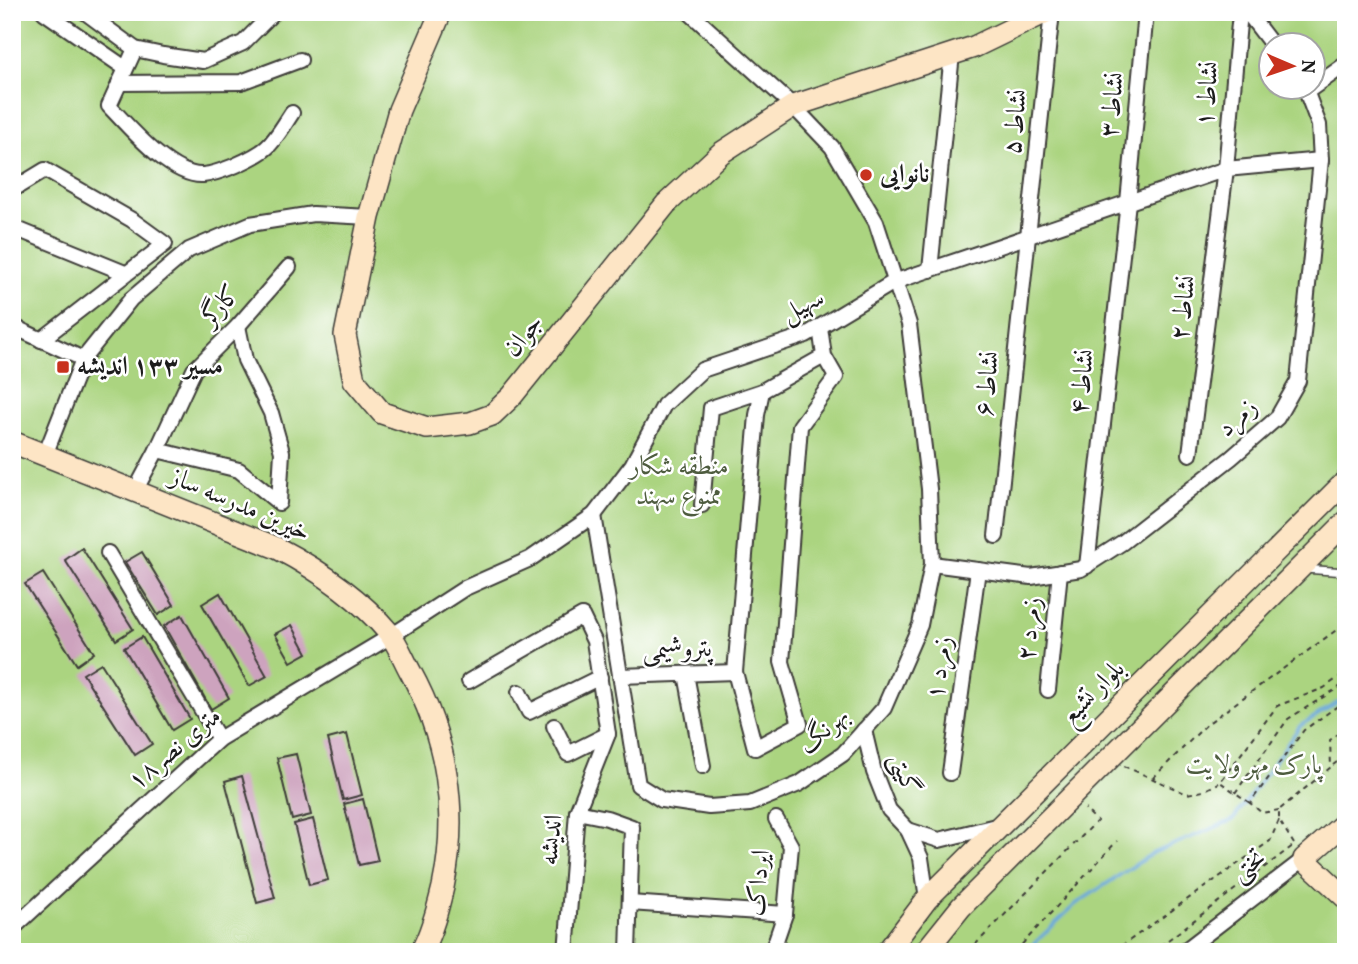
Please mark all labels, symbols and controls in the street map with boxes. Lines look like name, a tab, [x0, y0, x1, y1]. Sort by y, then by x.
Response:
north arrow	[1256, 32, 1326, 102]
text: N	[1294, 59, 1320, 74]
street label: نشاط ۱	[1187, 60, 1229, 128]
street label: نشاط ۳	[1092, 71, 1134, 139]
street label: نشاط ۵	[995, 88, 1037, 156]
place label: نانوایی	[879, 157, 930, 193]
marker: نانوایی	[858, 167, 874, 183]
street label: نشاط ۲	[1162, 273, 1206, 343]
street label: کارگر	[190, 277, 249, 337]
street label: سهیل	[775, 280, 831, 332]
street label: جوان	[495, 307, 553, 365]
street label: نشاط ۴	[1062, 348, 1104, 416]
place label: مسیر ۱۳۳ اندیشه	[77, 349, 223, 385]
street label: نشاط ۶	[967, 350, 1009, 418]
marker: مسیر ۱۳۳ اندیشه	[55, 359, 71, 375]
street label: زمرد	[1210, 390, 1266, 446]
park label: منطقه شکار ممنوع سهند	[626, 449, 729, 517]
street label: خیرین مدرسه ساز	[161, 458, 316, 551]
street label: زمرد ۲	[1009, 595, 1051, 663]
street label: پتروشیمی	[642, 631, 714, 669]
street label: زمرد ۱	[918, 634, 962, 702]
street label: بلوار تشیع	[1052, 652, 1136, 736]
street label: ۱۸متری نصر	[120, 699, 230, 799]
street label: بهرنگ	[791, 699, 857, 763]
street label: گیتی	[880, 748, 928, 800]
park label: پارک مهر ولایت	[1186, 748, 1323, 784]
street label: اندیشه	[531, 813, 573, 867]
street label: تختی	[1224, 841, 1274, 891]
street label: ایرداک	[738, 848, 780, 918]

